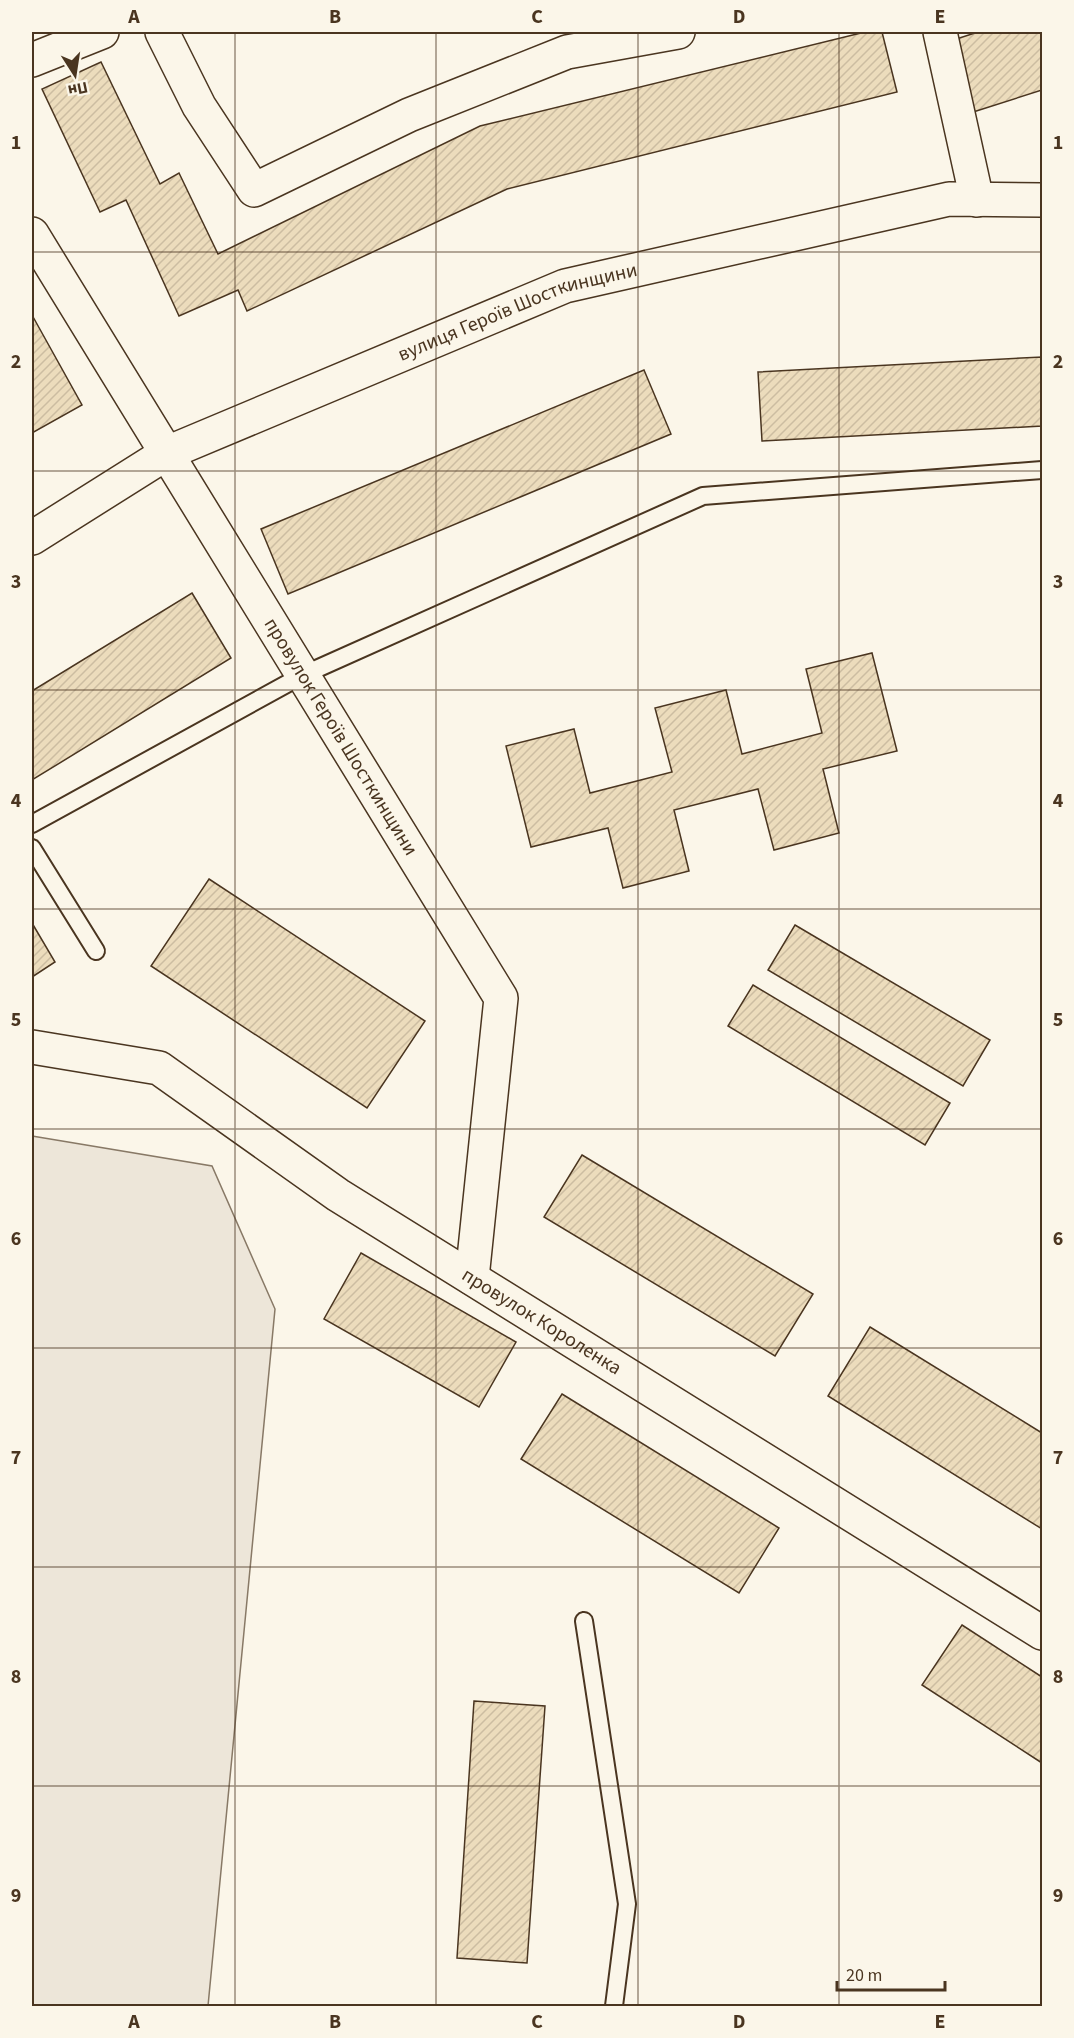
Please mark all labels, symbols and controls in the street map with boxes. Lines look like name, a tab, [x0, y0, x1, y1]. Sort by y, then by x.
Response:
text: A	[127, 3, 140, 31]
text: B	[329, 3, 341, 31]
text: C	[531, 3, 543, 31]
text: D	[733, 3, 745, 31]
text: E	[935, 3, 945, 31]
north arrow	[45, 45, 105, 105]
text: Пн	[66, 76, 90, 102]
text: 1	[11, 129, 21, 157]
text: 1	[1053, 129, 1063, 157]
street label: вулиця Героїв Шосткинщини	[394, 256, 640, 369]
text: 2	[11, 348, 21, 376]
text: 2	[1053, 348, 1063, 376]
text: 3	[11, 568, 21, 596]
text: 3	[1053, 568, 1063, 596]
street label: провулок Героїв Шосткинщини	[257, 612, 424, 861]
text: 4	[11, 787, 22, 815]
text: 4	[1053, 787, 1064, 815]
text: 5	[11, 1006, 21, 1034]
text: 5	[1053, 1006, 1063, 1034]
text: 6	[11, 1225, 21, 1253]
text: 6	[1053, 1225, 1063, 1253]
street label: провулок Короленка	[456, 1261, 627, 1382]
text: 7	[11, 1444, 21, 1472]
text: 7	[1053, 1444, 1063, 1472]
text: 8	[11, 1663, 21, 1691]
text: 8	[1053, 1663, 1063, 1691]
text: 9	[11, 1882, 21, 1910]
text: 9	[1053, 1882, 1063, 1910]
scale bar	[837, 1954, 945, 1992]
text: 20 m	[846, 1963, 882, 1988]
text: A	[127, 2008, 140, 2036]
text: B	[329, 2008, 341, 2036]
text: C	[531, 2008, 543, 2036]
text: D	[733, 2008, 745, 2036]
text: E	[935, 2008, 945, 2036]

